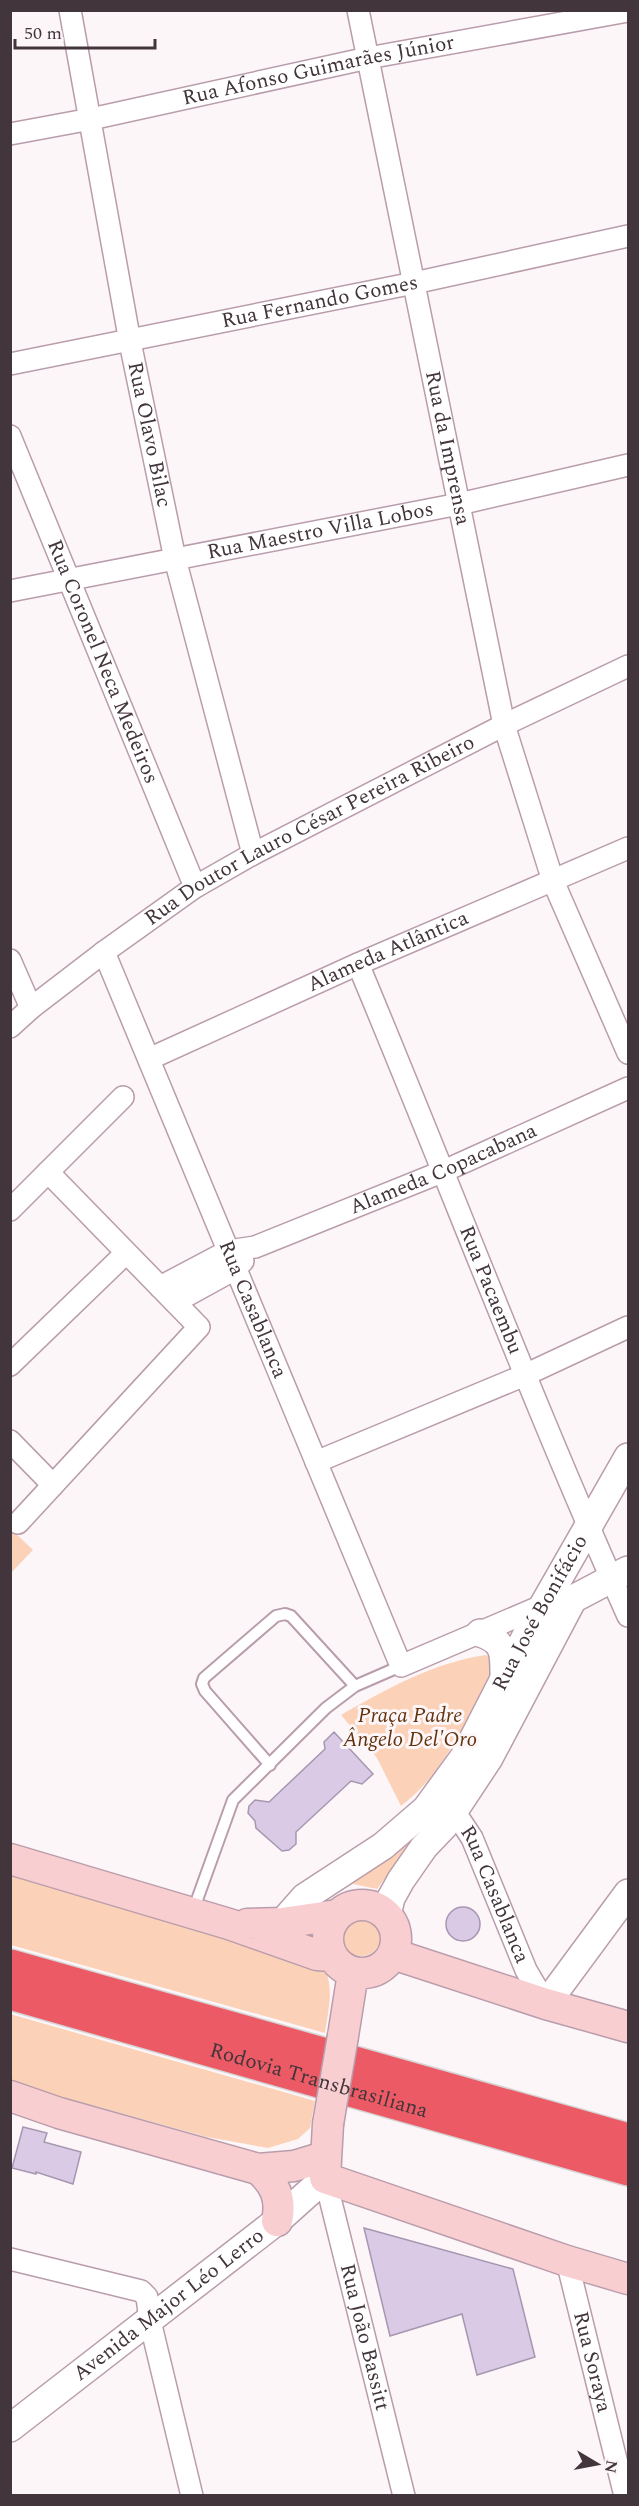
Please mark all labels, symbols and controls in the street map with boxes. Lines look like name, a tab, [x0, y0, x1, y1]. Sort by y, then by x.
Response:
scale bar	[15, 12, 154, 50]
text: 50 m	[24, 20, 62, 47]
street label: Rua Afonso Guimarães Júnior	[179, 27, 457, 114]
street label: Rua Fernando Gomes	[219, 267, 421, 337]
street label: Rua Olavo Bilac	[118, 359, 180, 510]
street label: Rua da Imprensa	[416, 368, 479, 529]
street label: Rua Maestro Villa Lobos	[204, 493, 436, 568]
street label: Rua Coronel Neca Medeiros	[38, 535, 167, 789]
street label: Rua Doutor Lauro César Pereira Ribeiro	[138, 727, 480, 934]
street label: Alameda Atlântica	[302, 902, 474, 1001]
street label: Alameda Copacabana	[345, 1115, 543, 1223]
street label: Rua Pacaembu	[450, 1221, 531, 1359]
street label: Rua Casablanca	[210, 1235, 296, 1384]
street label: Rua José Bonifácio	[484, 1529, 596, 1697]
park label: Praça Padre Ângelo Del'Oro	[342, 1700, 477, 1756]
street label: Rua Casablanca	[452, 1819, 538, 1969]
street label: Rodovia Transbrasiliana	[206, 2035, 432, 2127]
street label: Avenida Major Léo Lerro	[66, 2220, 271, 2389]
street label: Rua João Bassitt	[331, 2260, 398, 2414]
street label: Rua Soraya	[564, 2308, 620, 2417]
north arrow	[567, 2434, 627, 2494]
text: N	[598, 2458, 624, 2475]

